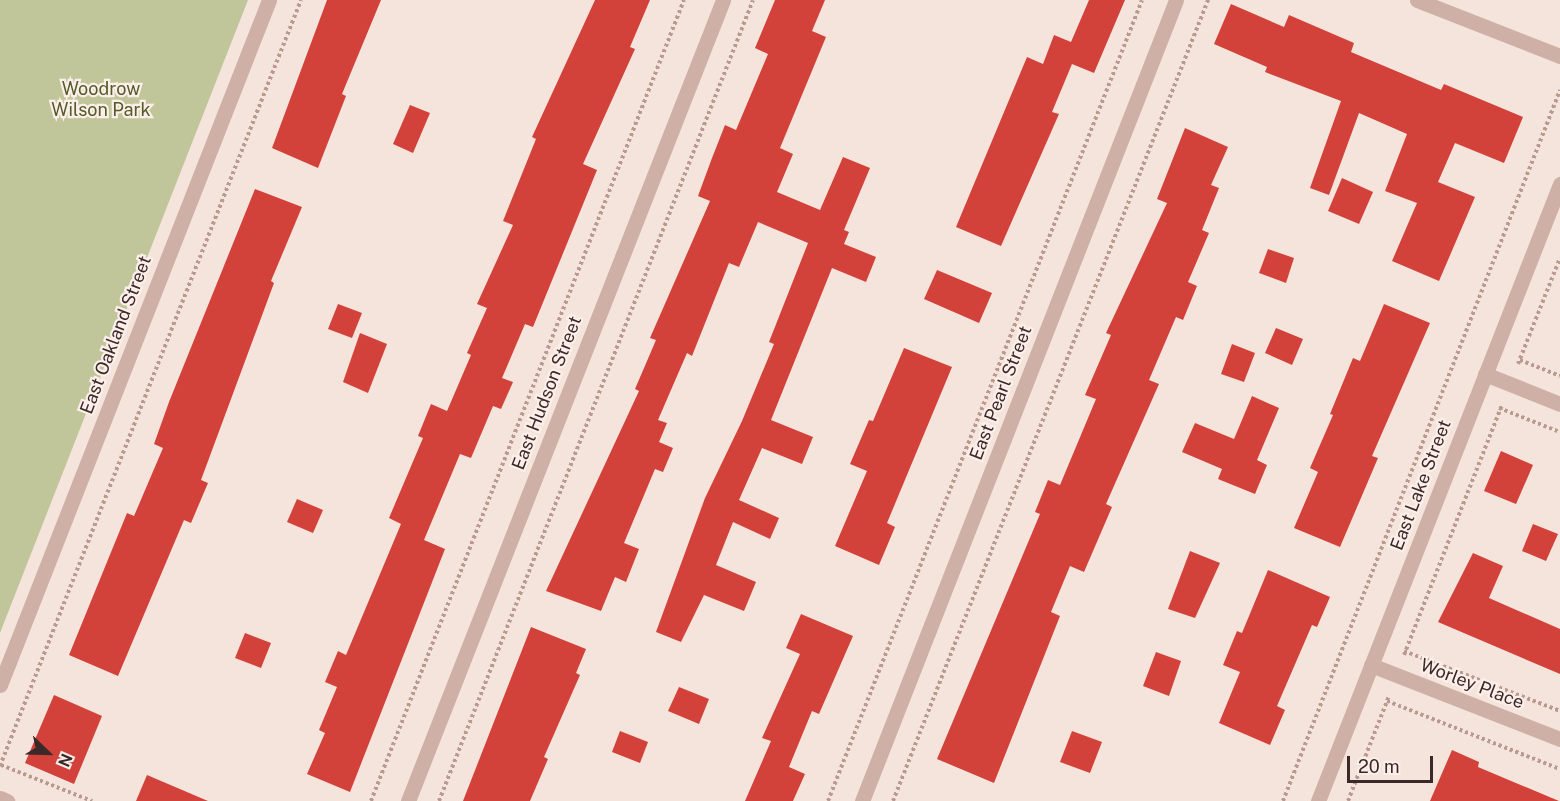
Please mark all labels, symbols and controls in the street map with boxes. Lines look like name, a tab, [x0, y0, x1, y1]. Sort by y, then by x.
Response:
park label: Woodrow Wilson Park	[51, 79, 151, 122]
street label: East Oakland Street	[76, 253, 156, 417]
street label: East Hudson Street	[508, 313, 586, 473]
street label: East Pearl Street	[965, 323, 1037, 463]
street label: East Lake Street	[1386, 417, 1456, 553]
street label: Worley Place	[1417, 654, 1527, 714]
north arrow	[18, 723, 78, 783]
scale bar	[1350, 744, 1436, 782]
text: N	[54, 751, 76, 770]
text: 20 m	[1358, 756, 1400, 777]

